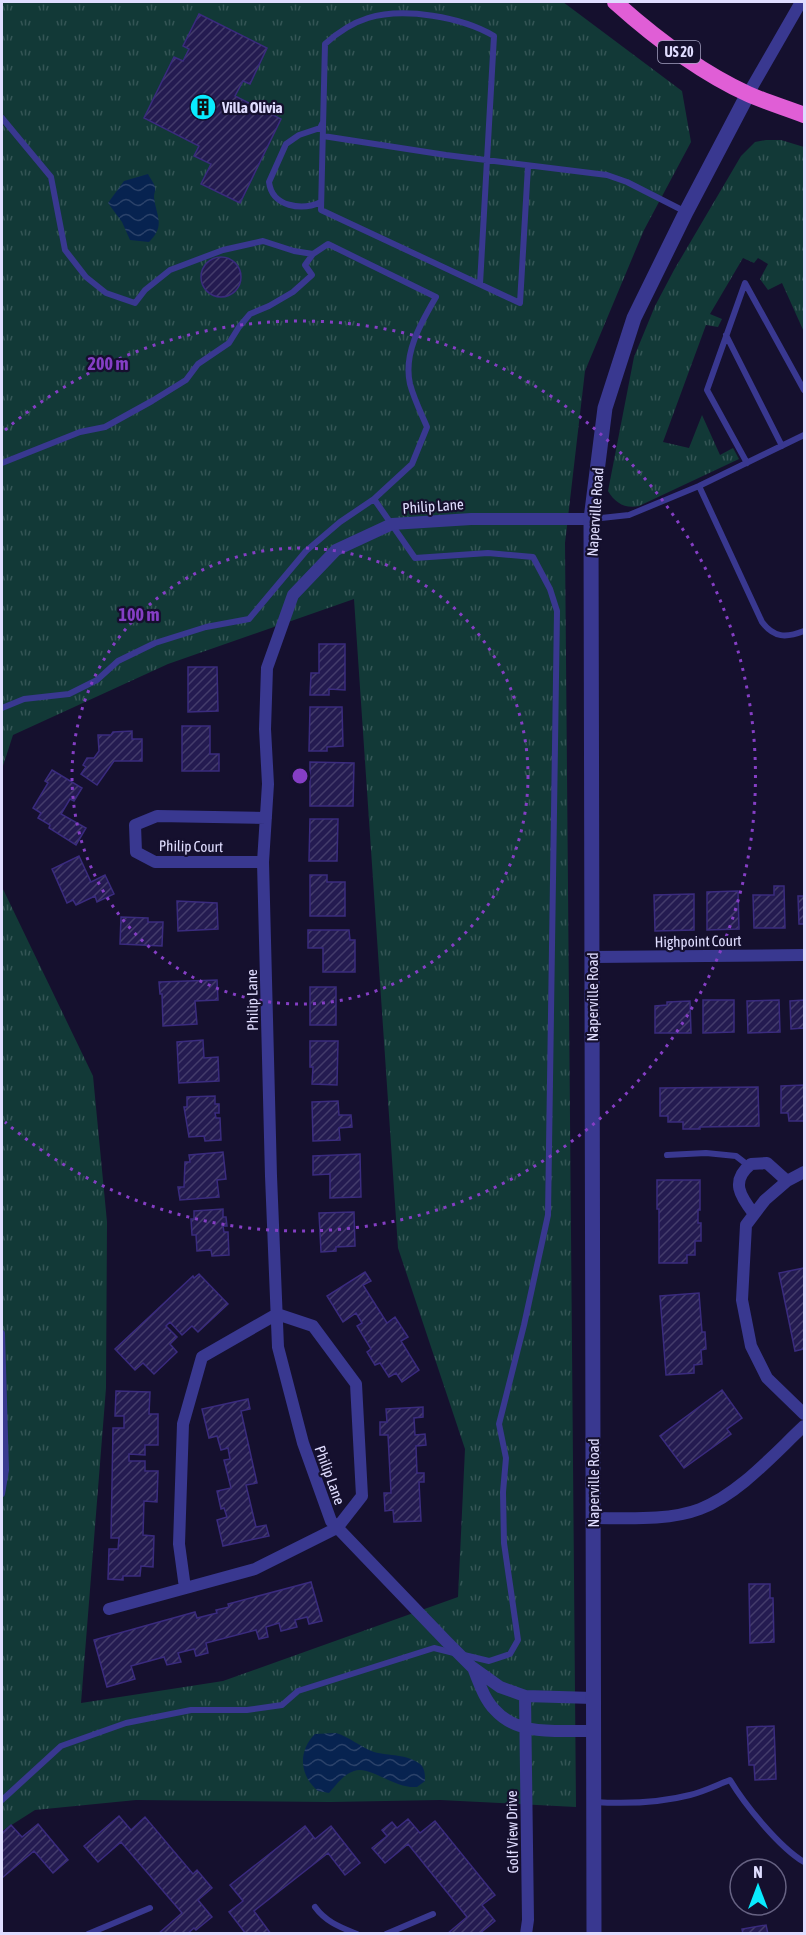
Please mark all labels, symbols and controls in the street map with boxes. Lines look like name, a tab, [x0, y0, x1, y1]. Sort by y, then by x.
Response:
road number: US 20	[658, 41, 700, 63]
building icon: Villa Olivia	[188, 92, 218, 122]
place label: Villa Olivia	[221, 99, 283, 116]
text: 200 m	[88, 353, 128, 374]
street label: Naperville Road	[583, 467, 607, 557]
street label: Philip Lane	[402, 495, 464, 517]
text: 100 m	[119, 604, 159, 625]
centre of rings	[290, 766, 310, 786]
street label: Philip Court	[159, 837, 223, 855]
street label: Highpoint Court	[654, 932, 742, 950]
street label: Naperville Road	[584, 952, 601, 1042]
street label: Philip Lane	[243, 969, 261, 1031]
street label: Naperville Road	[585, 1438, 602, 1528]
street label: Philip Lane	[311, 1443, 349, 1507]
street label: Golf View Drive	[503, 1790, 521, 1874]
north arrow	[728, 1857, 788, 1917]
text: N	[753, 1863, 763, 1881]

